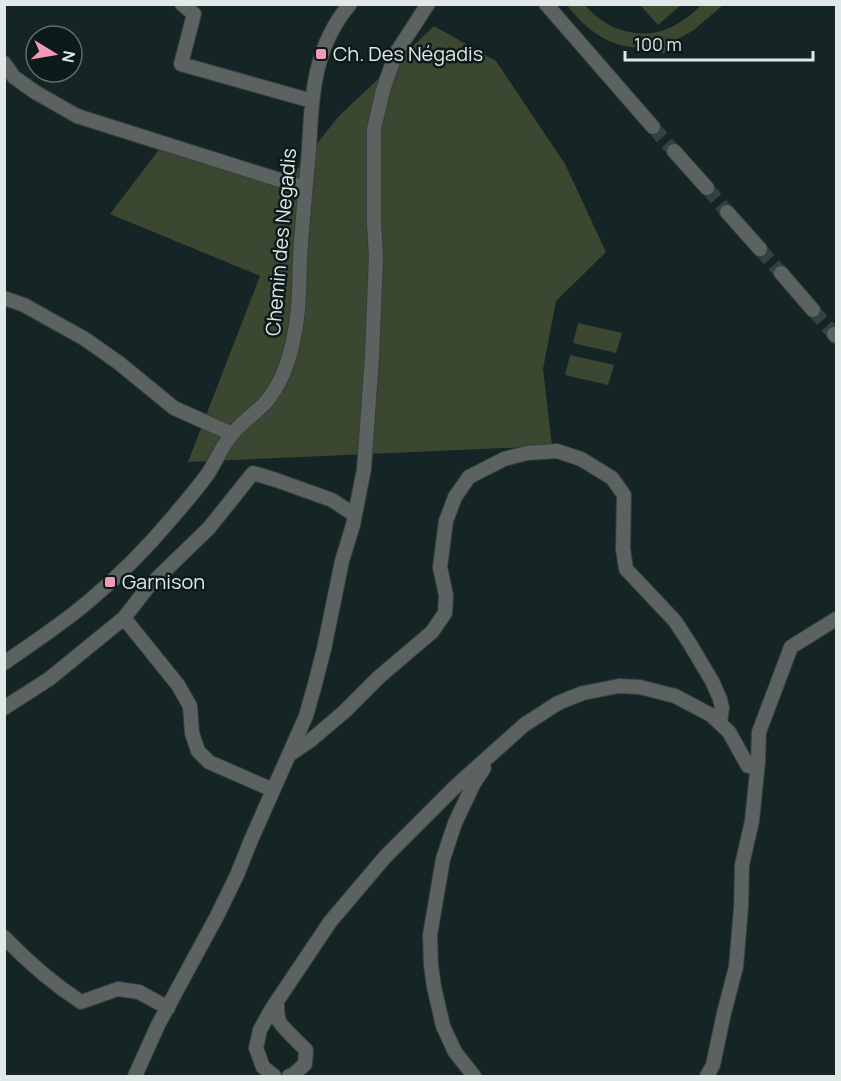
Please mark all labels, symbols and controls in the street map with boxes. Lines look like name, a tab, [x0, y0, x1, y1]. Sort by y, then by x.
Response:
north arrow	[24, 24, 84, 84]
scale bar	[625, 24, 812, 62]
text: 100 m	[634, 32, 682, 56]
place label: Ch. Des Négadis	[333, 40, 483, 67]
marker: Ch. Des Négadis	[314, 47, 328, 61]
text: N	[57, 49, 81, 65]
street label: Chemin des Negadis	[259, 147, 302, 337]
place label: Garnison	[122, 568, 205, 595]
marker: Garnison	[103, 575, 117, 589]

